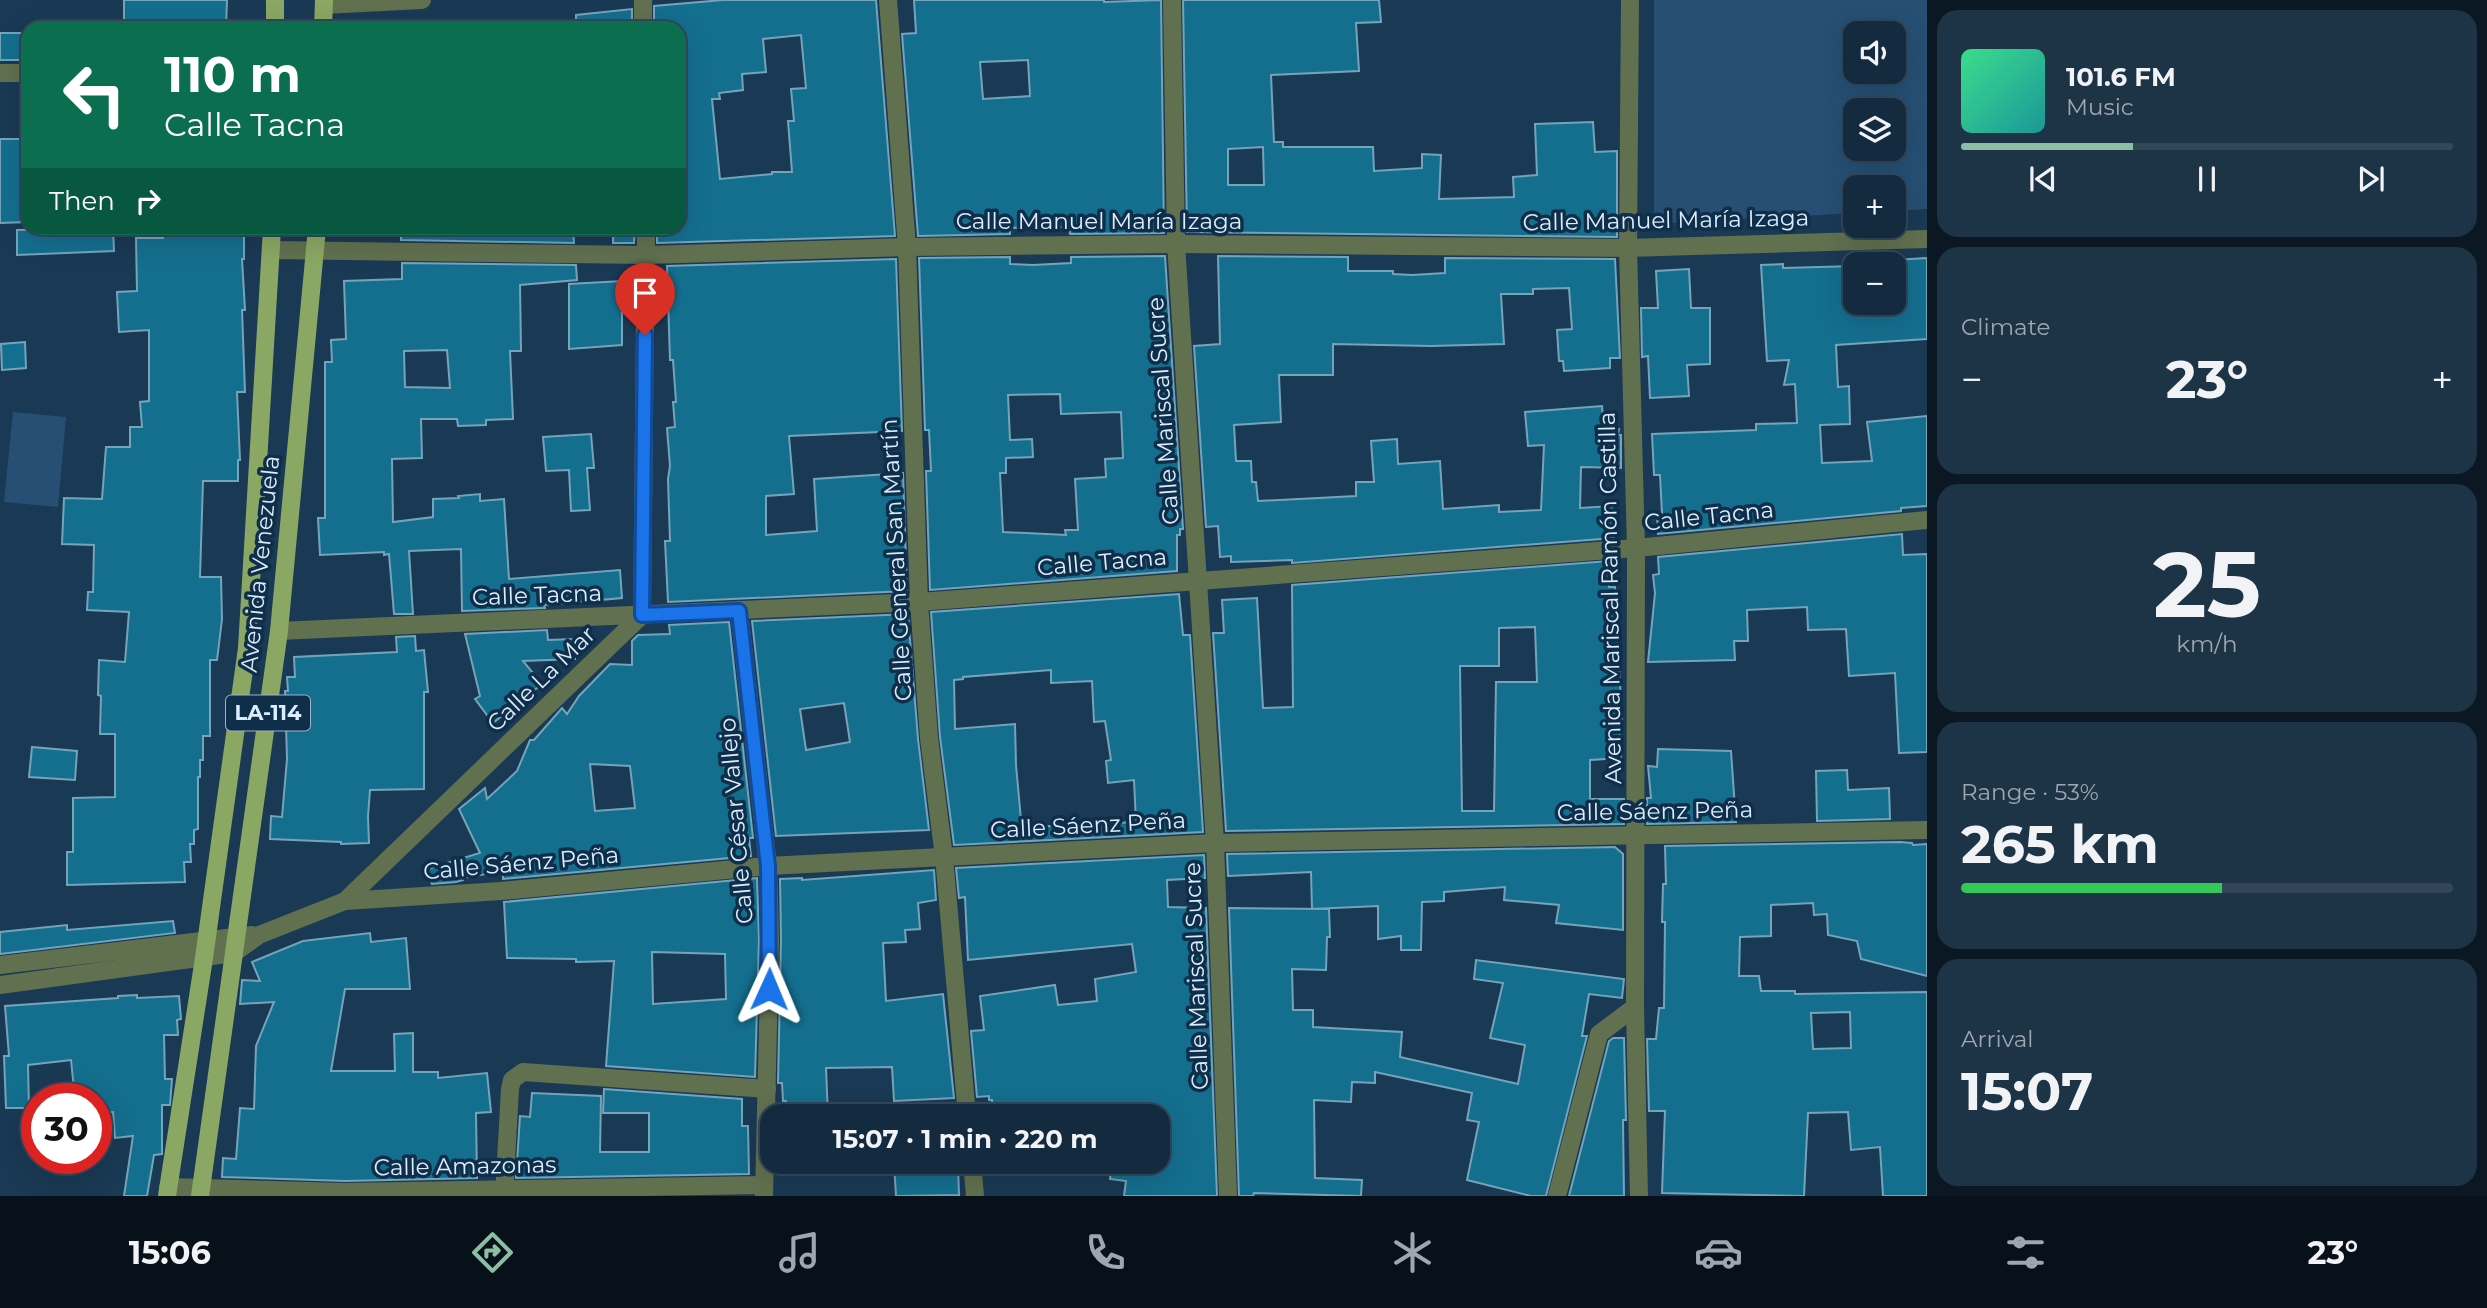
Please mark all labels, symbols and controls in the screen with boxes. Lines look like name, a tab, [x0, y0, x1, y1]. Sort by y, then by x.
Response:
map controls	[1843, 21, 1906, 315]
button: sound	[1843, 21, 1906, 84]
text: 110 m	[164, 45, 301, 104]
icon: left	[49, 49, 140, 140]
text: 101.6 FM	[2066, 61, 2176, 93]
text: Music	[2066, 93, 2134, 121]
button: layers	[1843, 98, 1906, 161]
text: Calle Tacna	[164, 105, 345, 144]
icon: previous	[2024, 160, 2062, 198]
icon: pause	[2188, 160, 2226, 198]
icon: next	[2352, 160, 2390, 198]
button: +	[1843, 175, 1906, 238]
icon: right	[129, 182, 167, 220]
text: Then	[49, 185, 115, 217]
street label: Calle Manuel María Izaga	[1522, 204, 1810, 236]
street label: Calle Manuel María Izaga	[956, 207, 1242, 235]
button: −	[1843, 252, 1906, 315]
pin	[615, 263, 675, 335]
icon: arrive	[626, 274, 664, 312]
street label: Calle Mariscal Sucre	[1141, 296, 1185, 526]
text: Climate	[1961, 313, 2050, 341]
text: 23°	[2166, 348, 2248, 411]
text: −	[1961, 356, 1983, 403]
text: +	[2431, 356, 2453, 403]
street label: Avenida Mariscal Ramón Castilla	[1593, 412, 1627, 784]
street label: Calle General San Martín	[875, 418, 917, 702]
street label: Avenida Venezuela	[235, 454, 285, 674]
street label: Calle Tacna	[1643, 495, 1775, 537]
text: 25	[2153, 529, 2261, 640]
street label: Calle Tacna	[1036, 542, 1168, 582]
street label: Calle Tacna	[471, 579, 603, 611]
street label: Calle La Mar	[481, 620, 601, 738]
text: km/h	[2176, 630, 2238, 658]
road number: LA-114	[226, 696, 310, 730]
street label: Calle César Vallejo	[713, 717, 759, 925]
text: Range · 53%	[1961, 778, 2099, 806]
street label: Calle Sáenz Peña	[1557, 795, 1753, 827]
street label: Calle Sáenz Peña	[989, 806, 1187, 844]
text: 265 km	[1961, 813, 2159, 876]
street label: Calle Sáenz Peña	[422, 841, 620, 885]
street label: Calle Mariscal Sucre	[1178, 862, 1214, 1090]
position arrow	[732, 952, 806, 1026]
text: Arrival	[1961, 1025, 2034, 1053]
text: 15:07	[1961, 1060, 2093, 1123]
speed limit sign: 30	[21, 1083, 112, 1174]
text: 15:07 · 1 min · 220 m	[833, 1123, 1097, 1155]
street label: Calle Amazonas	[373, 1150, 557, 1182]
icon: directions	[468, 1228, 517, 1277]
icon: music	[775, 1228, 824, 1277]
icon: phone	[1081, 1228, 1130, 1277]
icon: climate	[1388, 1228, 1437, 1277]
icon: car	[1694, 1228, 1743, 1277]
icon: filters	[2001, 1228, 2050, 1277]
text: 15:06	[129, 1233, 211, 1272]
text: 23°	[2307, 1233, 2358, 1272]

